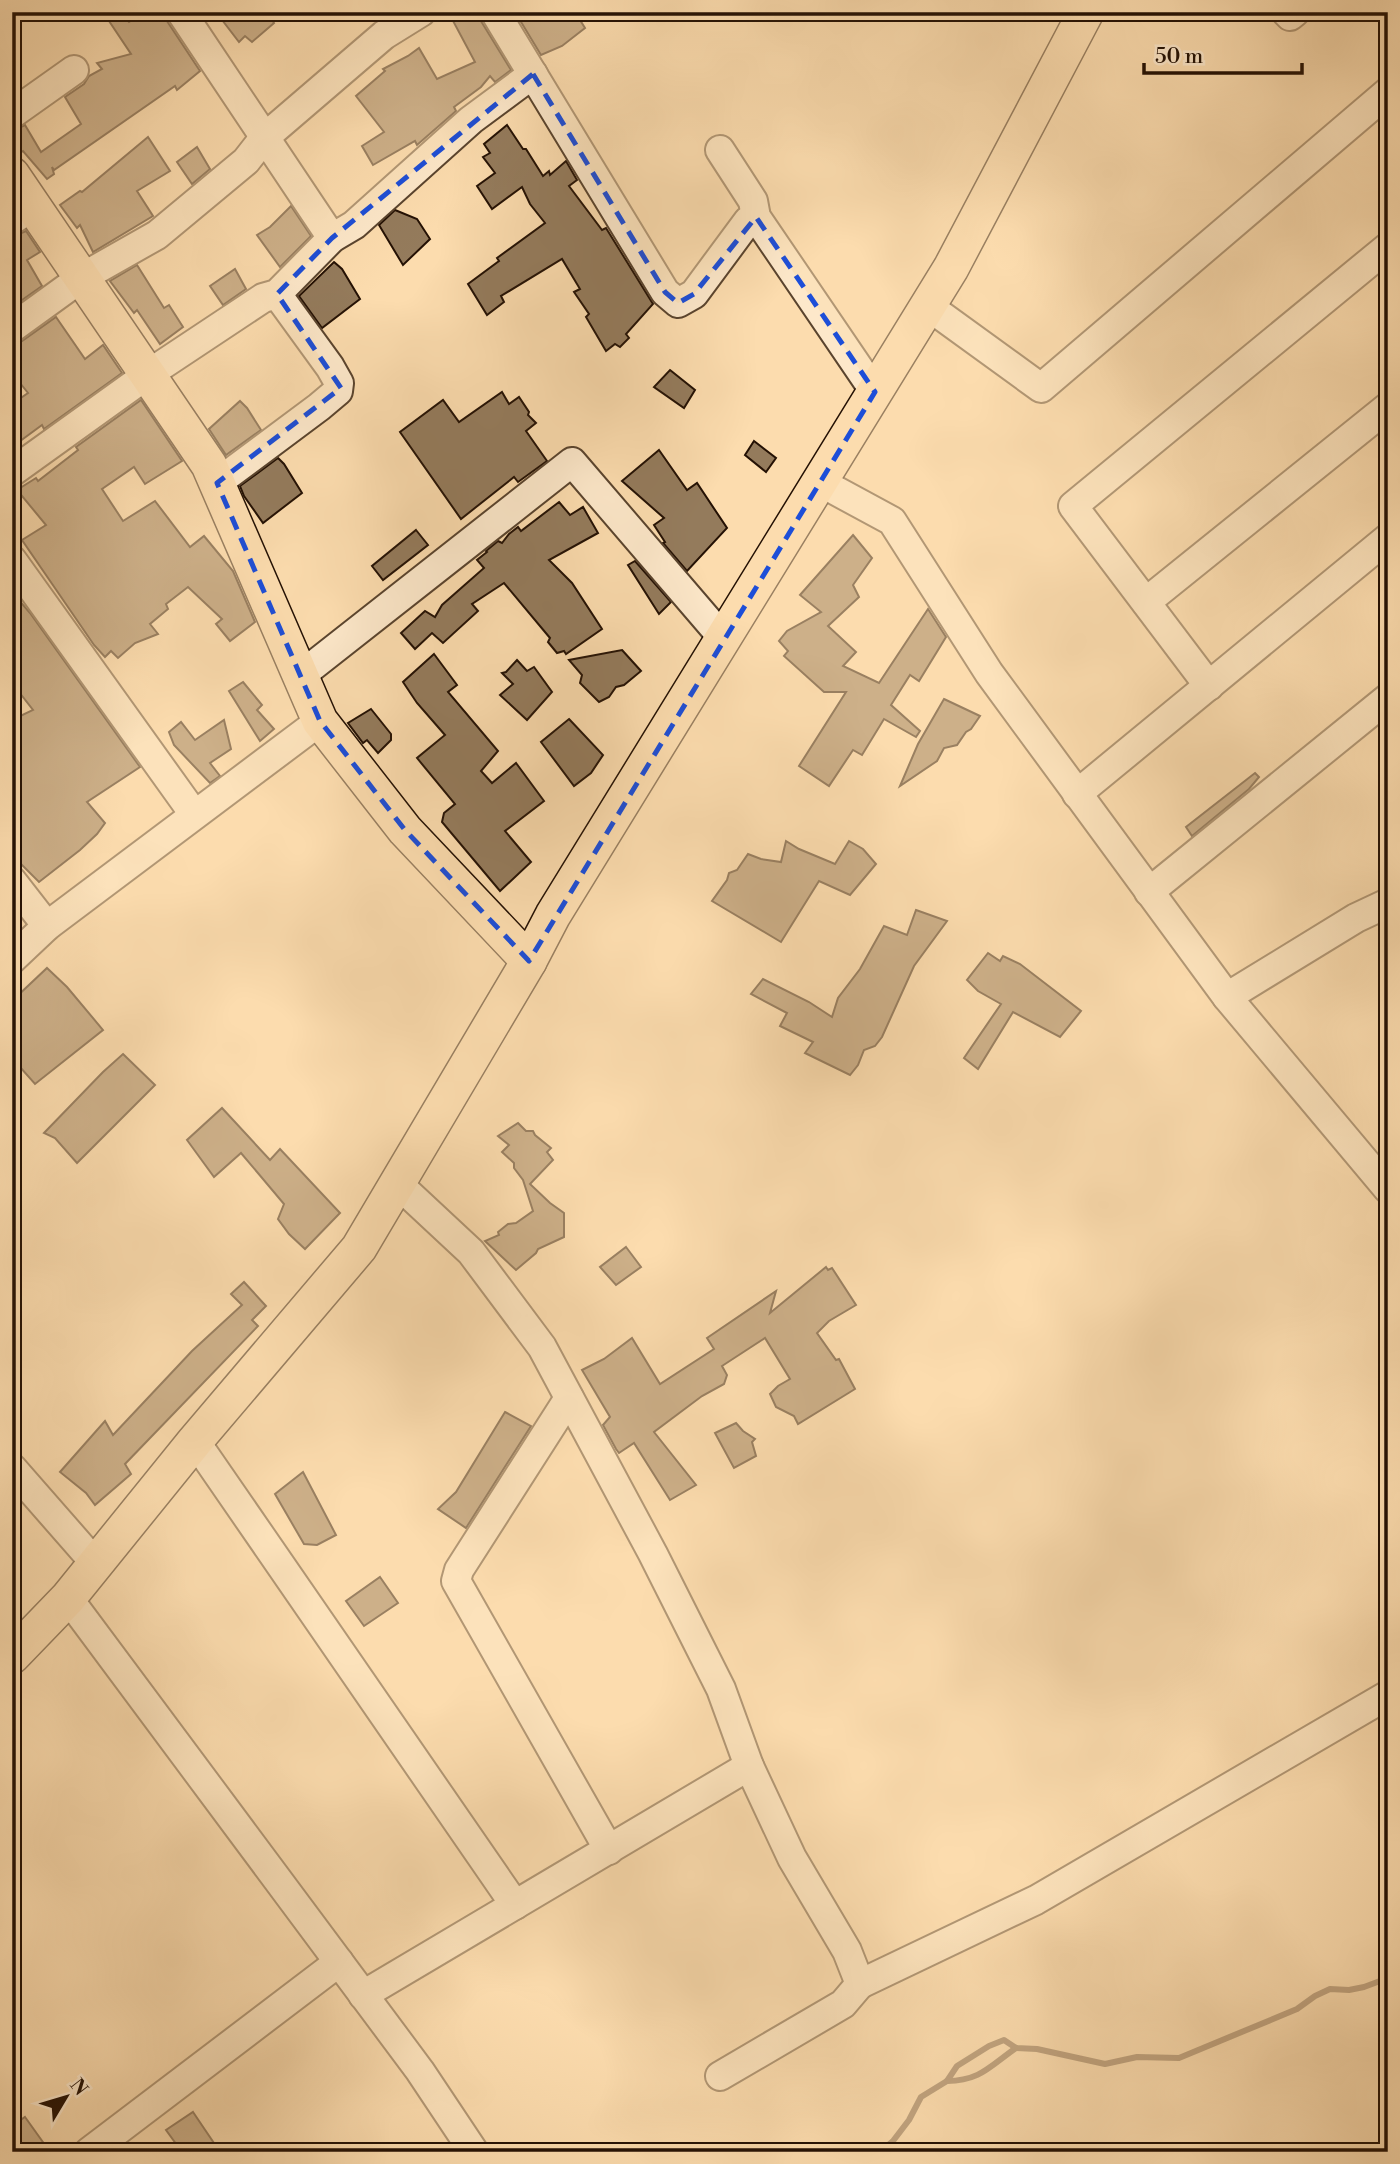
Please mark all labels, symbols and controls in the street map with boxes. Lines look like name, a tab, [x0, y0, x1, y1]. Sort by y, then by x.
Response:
scale bar	[1144, 32, 1302, 76]
text: 50 m	[1155, 44, 1203, 70]
north arrow	[32, 2062, 102, 2132]
text: N	[65, 2074, 93, 2100]

